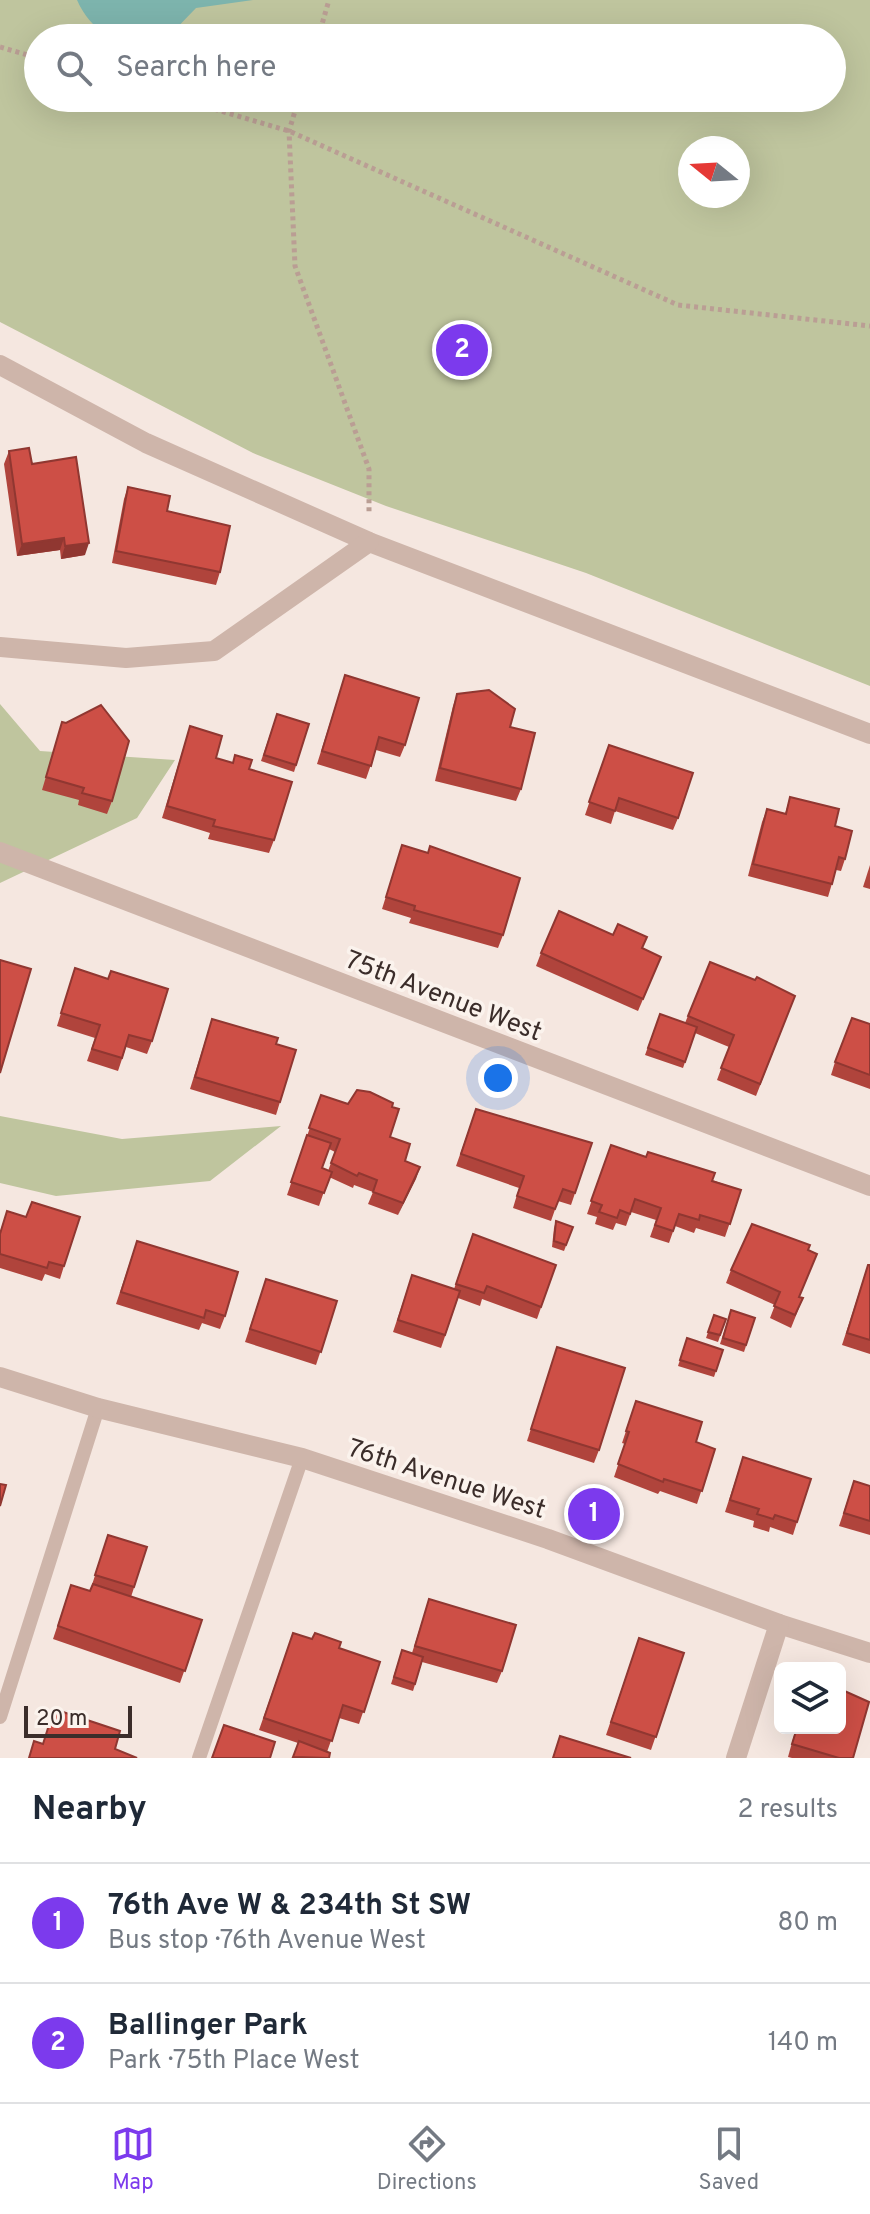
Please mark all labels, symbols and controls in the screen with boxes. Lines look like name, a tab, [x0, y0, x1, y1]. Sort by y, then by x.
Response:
search box	[24, 24, 846, 112]
icon: search	[52, 46, 96, 90]
text: Search here	[116, 50, 276, 87]
north arrow	[678, 136, 750, 208]
pin: 2	[436, 320, 488, 380]
street label: 75th Avenue West	[340, 945, 546, 1050]
your location	[478, 1058, 518, 1098]
street label: 76th Avenue West	[343, 1433, 549, 1528]
pin: 1	[568, 1484, 620, 1544]
map controls	[774, 1662, 846, 1734]
button: layers	[774, 1662, 846, 1734]
scale bar	[24, 1702, 132, 1738]
text: 20 m	[36, 1706, 87, 1733]
text: Nearby	[32, 1789, 147, 1832]
text: 2 results	[738, 1794, 838, 1827]
text: 76th Ave W & 234th St SW	[108, 1888, 471, 1925]
text: 1	[53, 1907, 63, 1940]
text: 80 m	[778, 1907, 838, 1940]
text: Bus stop · 76th Avenue West	[108, 1925, 426, 1958]
text: Ballinger Park	[108, 2008, 308, 2045]
text: 2	[50, 2027, 66, 2060]
text: 140 m	[768, 2027, 838, 2060]
text: Park · 75th Place West	[108, 2045, 359, 2078]
tab: Map	[111, 2122, 155, 2197]
tab: Directions	[377, 2122, 477, 2197]
tab: Saved	[699, 2122, 759, 2197]

